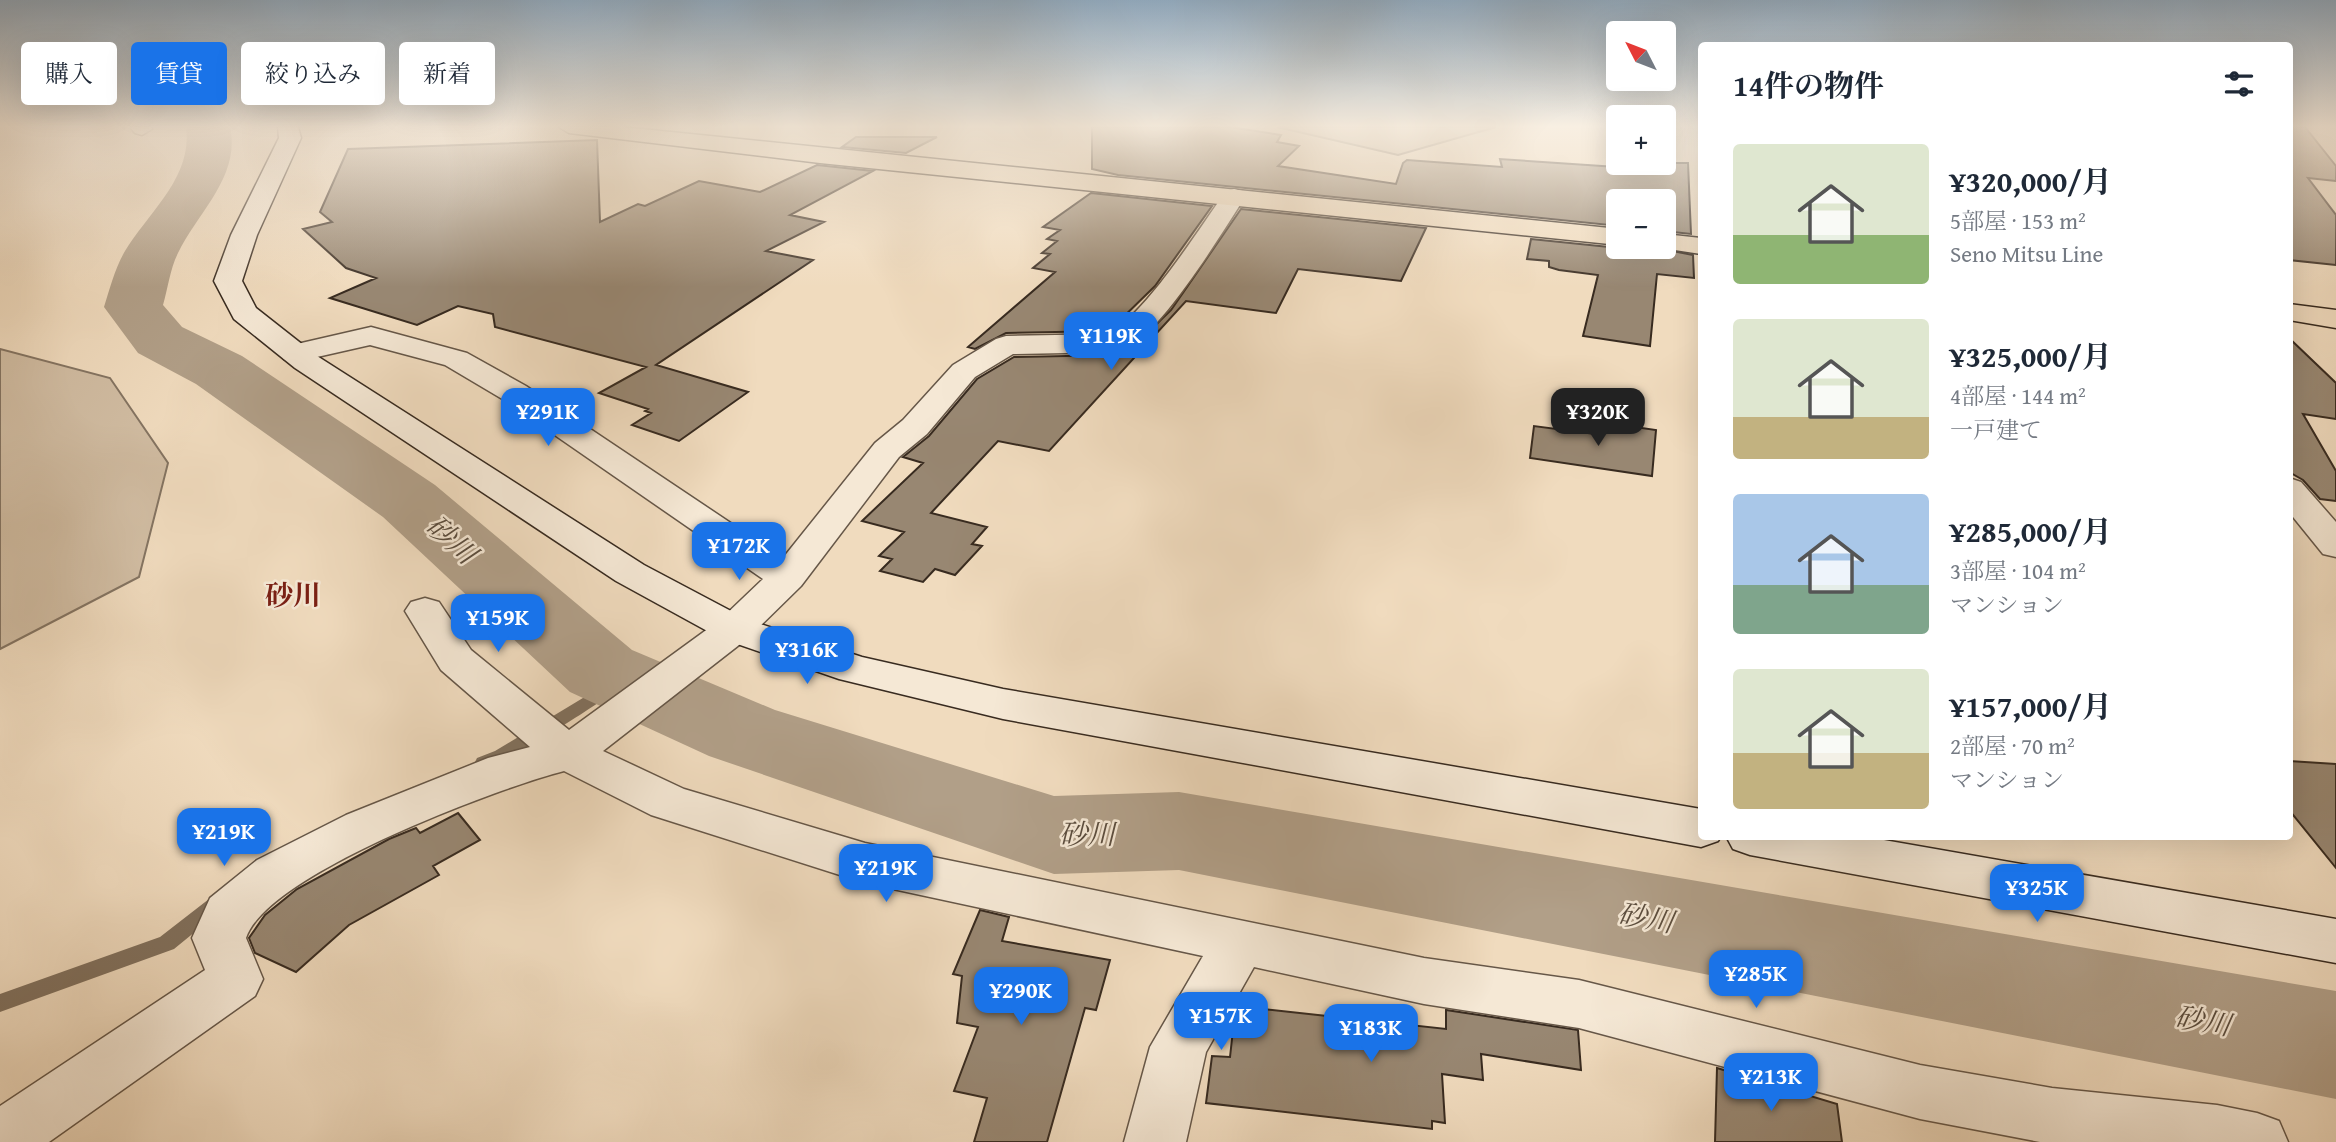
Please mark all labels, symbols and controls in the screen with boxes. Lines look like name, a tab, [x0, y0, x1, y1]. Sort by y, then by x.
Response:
north arrow	[1606, 21, 1676, 91]
map controls	[1606, 21, 1676, 259]
chip: 購入	[21, 42, 117, 105]
chip: 賃貸	[131, 42, 227, 105]
chip: 絞り込み	[241, 42, 385, 105]
chip: 新着	[399, 42, 495, 105]
text: 14件の物件	[1733, 63, 1884, 107]
icon: filters	[2220, 65, 2258, 103]
button: +	[1606, 105, 1676, 175]
text: ¥320,000/月	[1950, 159, 2112, 203]
icon: home	[1789, 172, 1873, 256]
button: −	[1606, 189, 1676, 259]
text: 5部屋 · 153 m²	[1950, 204, 2086, 237]
text: Seno Mitsu Line	[1950, 237, 2103, 270]
pin: ¥119K	[1062, 312, 1160, 372]
text: ¥119K	[1080, 318, 1142, 351]
text: ¥325,000/月	[1950, 334, 2112, 378]
icon: home	[1789, 347, 1873, 431]
text: 4部屋 · 144 m²	[1950, 379, 2086, 412]
pin: ¥291K	[499, 388, 597, 448]
pin: ¥320K	[1549, 388, 1647, 448]
text: ¥291K	[517, 394, 579, 427]
text: ¥320K	[1567, 394, 1629, 427]
text: 一戸建て	[1950, 413, 2042, 446]
water label: 砂川	[417, 505, 489, 575]
text: ¥285,000/月	[1950, 509, 2112, 553]
pin: ¥172K	[690, 522, 788, 582]
icon: home	[1789, 522, 1873, 606]
text: ¥172K	[708, 528, 770, 561]
text: 3部屋 · 104 m²	[1950, 554, 2086, 587]
district label: 砂川	[265, 574, 321, 615]
text: マンション	[1950, 588, 2064, 621]
pin: ¥159K	[449, 594, 547, 654]
text: ¥159K	[467, 600, 529, 633]
pin: ¥316K	[758, 626, 856, 686]
text: ¥316K	[776, 632, 838, 665]
text: ¥157,000/月	[1950, 684, 2112, 728]
icon: home	[1789, 697, 1873, 781]
text: 2部屋 · 70 m²	[1950, 729, 2075, 762]
text: マンション	[1950, 763, 2064, 796]
pin: ¥219K	[175, 808, 273, 868]
water label: 砂川	[1059, 813, 1118, 854]
text: ¥219K	[193, 814, 255, 847]
pin: ¥219K	[837, 844, 935, 904]
text: ¥219K	[855, 850, 917, 883]
pin: ¥325K	[1988, 864, 2086, 924]
text: ¥325K	[2006, 870, 2068, 903]
water label: 砂川	[1615, 892, 1680, 943]
pin: ¥285K	[1707, 950, 1805, 1010]
text: ¥285K	[1725, 956, 1787, 989]
pin: ¥290K	[972, 968, 1070, 1027]
text: ¥290K	[990, 973, 1052, 1006]
pin: ¥157K	[1172, 992, 1270, 1052]
water label: 砂川	[2172, 995, 2237, 1046]
text: ¥157K	[1190, 998, 1252, 1031]
pin: ¥183K	[1322, 1004, 1420, 1064]
text: ¥183K	[1340, 1010, 1402, 1043]
pin: ¥213K	[1722, 1054, 1820, 1113]
text: ¥213K	[1740, 1059, 1802, 1092]

